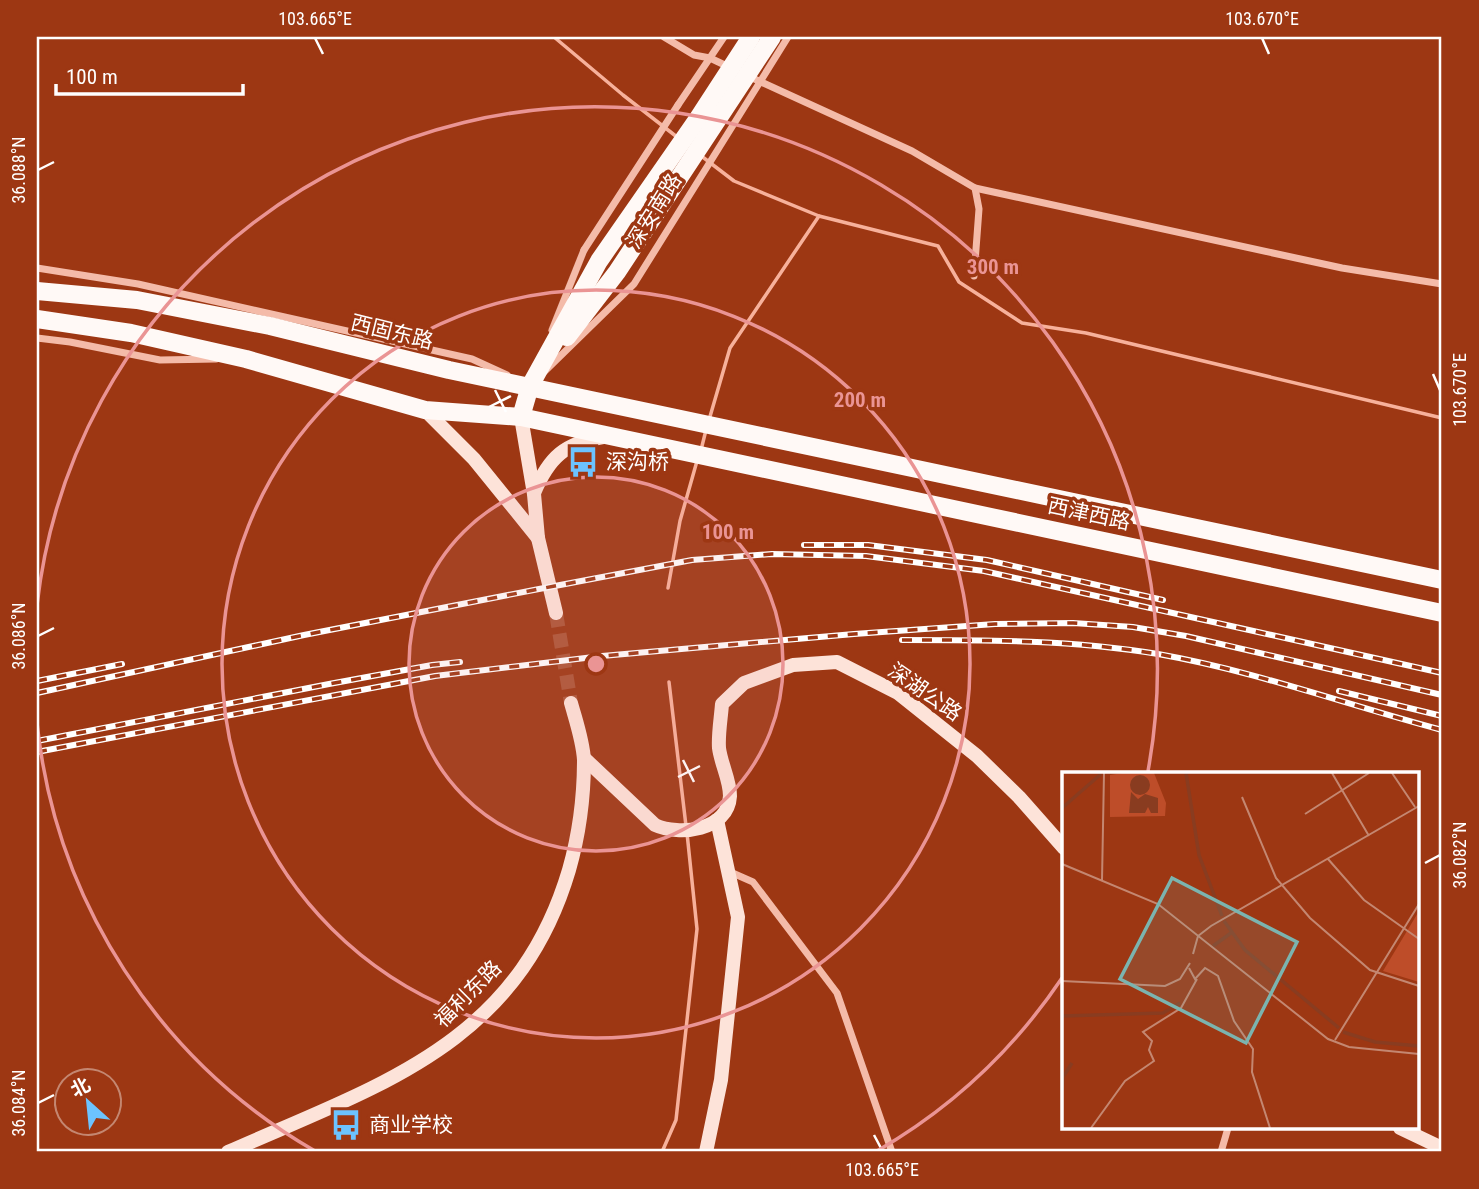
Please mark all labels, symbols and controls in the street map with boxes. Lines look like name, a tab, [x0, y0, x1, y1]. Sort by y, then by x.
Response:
text: 103.665°E	[278, 8, 352, 29]
text: 103.670°E	[1225, 8, 1299, 29]
scale bar	[56, 52, 243, 96]
text: 100 m	[66, 65, 118, 89]
text: 36.088°N	[8, 136, 29, 204]
street label: 深安南路	[622, 169, 686, 253]
text: 300 m	[967, 255, 1019, 279]
street label: 西固东路	[348, 310, 436, 354]
text: 103.670°E	[1449, 353, 1470, 427]
text: 200 m	[834, 388, 886, 412]
bus stop icon: 深沟桥	[566, 445, 600, 479]
place label: 深沟桥	[606, 450, 669, 474]
street label: 西津西路	[1045, 494, 1133, 534]
text: 100 m	[702, 520, 754, 544]
text: 36.086°N	[8, 602, 29, 670]
centre of rings	[584, 652, 608, 676]
street label: 深湖公路	[884, 658, 966, 726]
inset map	[1062, 772, 1420, 1130]
text: 36.082°N	[1449, 821, 1470, 889]
street label: 福利东路	[430, 956, 506, 1032]
north arrow	[52, 1066, 122, 1136]
text: 36.084°N	[8, 1069, 29, 1137]
text: 北	[67, 1073, 94, 1102]
bus stop icon: 商业学校	[329, 1108, 363, 1142]
place label: 商业学校	[369, 1113, 453, 1137]
text: 103.665°E	[845, 1159, 919, 1180]

